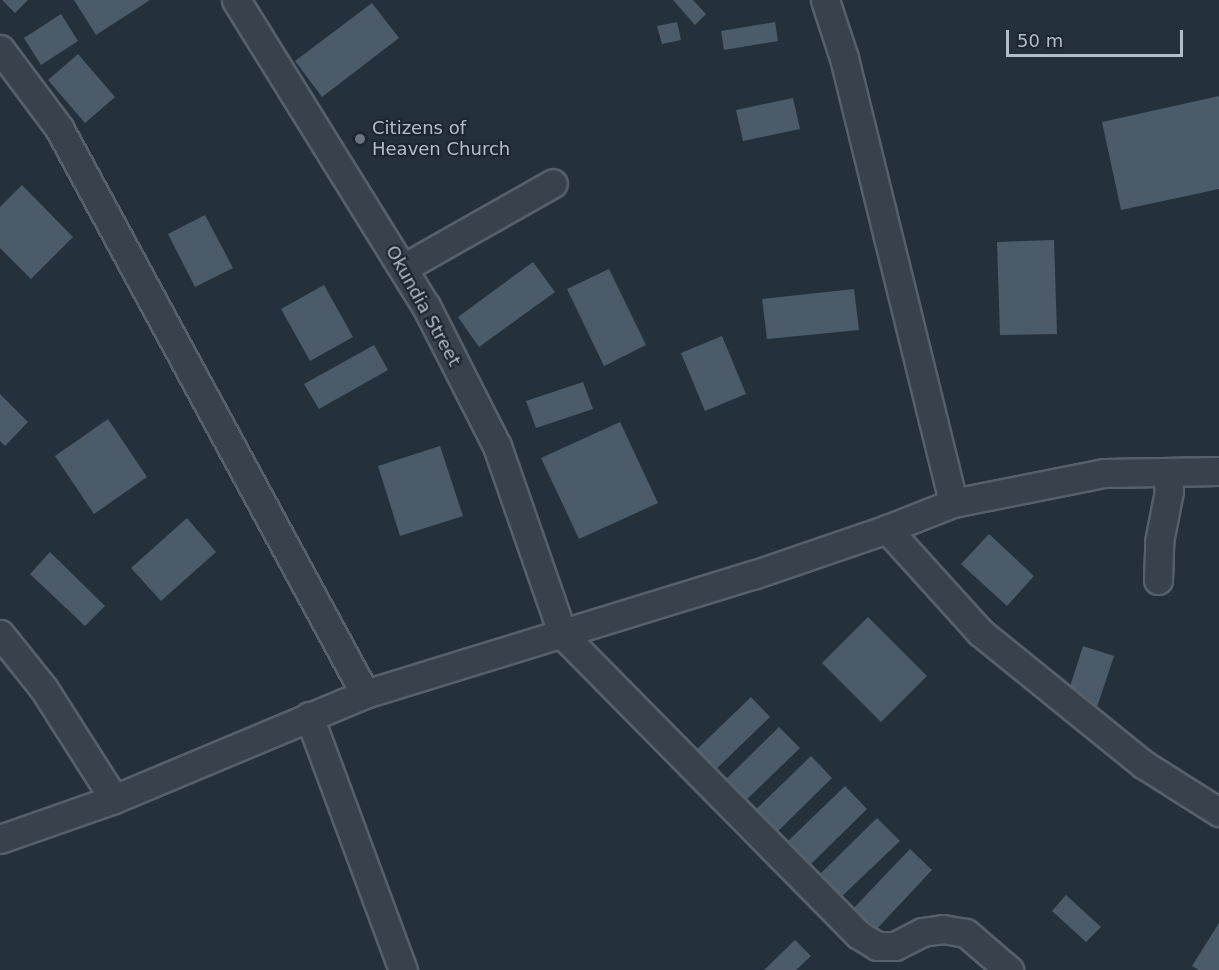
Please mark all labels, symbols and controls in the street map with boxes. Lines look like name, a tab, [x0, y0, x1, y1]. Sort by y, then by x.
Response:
scale bar	[1009, 18, 1186, 56]
text: 50 m	[1017, 30, 1063, 51]
place label: Citizens of Heaven Church	[372, 118, 510, 160]
marker: Citizens of Heaven Church	[353, 132, 367, 146]
street label: Okundia Street	[381, 242, 465, 370]

